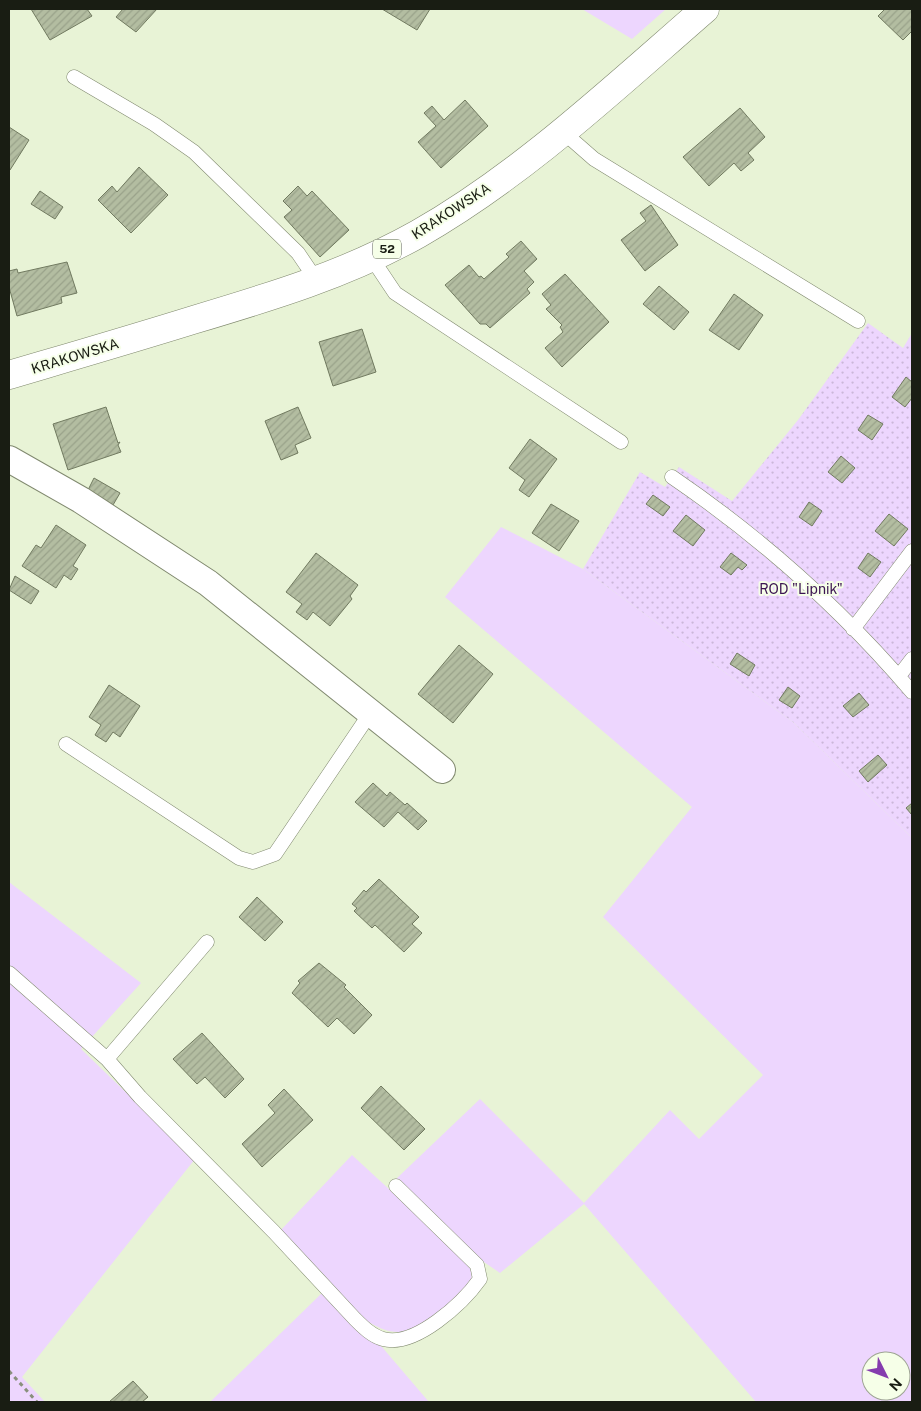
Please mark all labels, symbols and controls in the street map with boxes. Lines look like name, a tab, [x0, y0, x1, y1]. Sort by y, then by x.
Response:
street label: KRAKOWSKA	[409, 180, 493, 242]
road number: 52	[373, 240, 401, 258]
street label: KRAKOWSKA	[29, 335, 121, 377]
park label: ROD "Lipnik"	[759, 581, 843, 597]
north arrow	[861, 1351, 911, 1401]
text: N	[886, 1375, 905, 1394]

